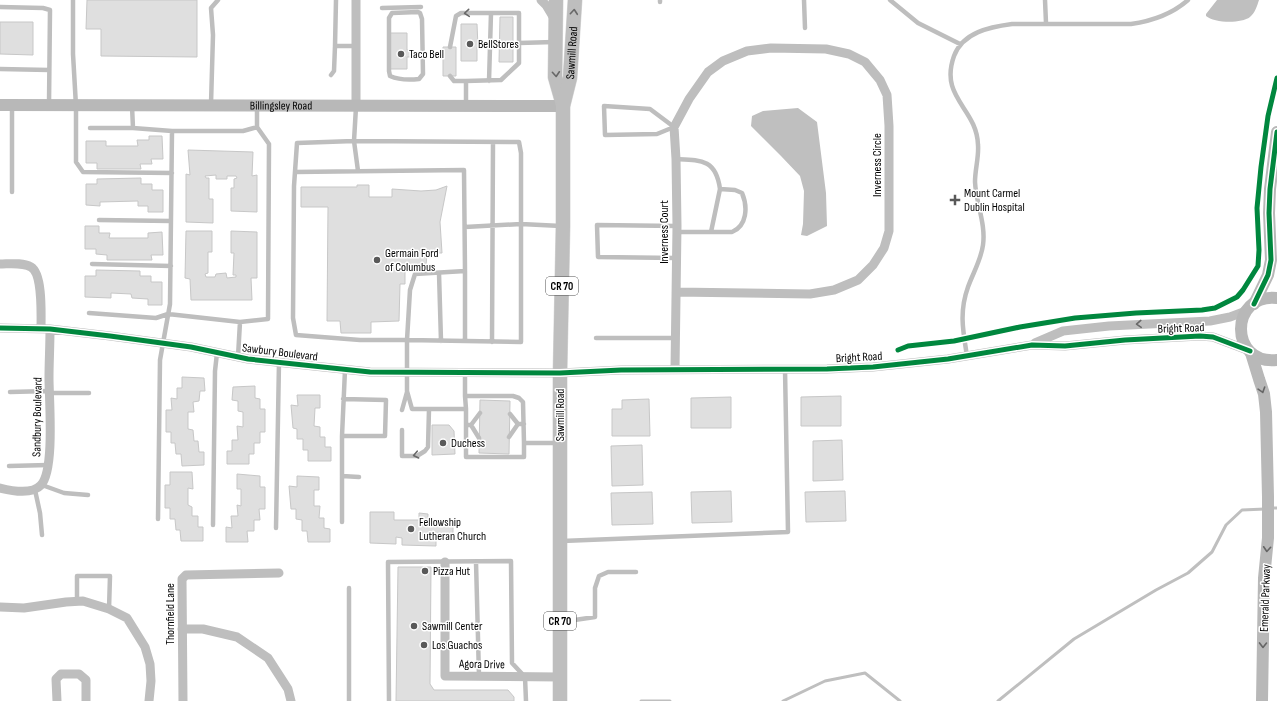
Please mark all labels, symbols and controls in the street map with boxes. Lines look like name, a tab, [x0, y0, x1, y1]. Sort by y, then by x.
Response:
one-way arrow	[463, 9, 470, 18]
one-way arrow	[569, 9, 578, 15]
street label: Sawmill Road	[563, 26, 581, 80]
place label: BellStores	[478, 37, 519, 52]
marker: BellStores	[465, 39, 475, 49]
place label: Taco Bell	[409, 47, 444, 62]
marker: Taco Bell	[396, 49, 406, 59]
one-way arrow	[551, 71, 560, 77]
street label: Billingsley Road	[250, 98, 312, 114]
street label: Inverness Circle	[870, 133, 885, 197]
place label: Mount Carmel Dublin Hospital	[964, 186, 1025, 215]
marker: Mount Carmel Dublin Hospital	[949, 194, 961, 206]
street label: Inverness Court	[657, 200, 672, 264]
place label: Germain Ford of Columbus	[385, 246, 439, 275]
marker: Germain Ford of Columbus	[372, 255, 382, 265]
road number: CR 70	[546, 277, 578, 295]
one-way arrow	[1136, 320, 1142, 329]
street label: Bright Road	[1157, 320, 1205, 337]
street label: Sawbury Boulevard	[241, 340, 319, 365]
street label: Bright Road	[835, 349, 883, 366]
street label: Sandbury Boulevard	[29, 377, 46, 457]
one-way arrow	[1258, 386, 1266, 393]
street label: Sawmill Road	[553, 389, 568, 441]
place label: Duchess	[451, 436, 485, 451]
marker: Duchess	[438, 438, 448, 448]
one-way arrow	[413, 450, 420, 459]
place label: Fellowship Lutheran Church	[419, 515, 486, 544]
marker: Fellowship Lutheran Church	[406, 524, 416, 534]
one-way arrow	[1262, 546, 1271, 552]
place label: Pizza Hut	[433, 564, 471, 579]
street label: Emerald Parkway	[1257, 564, 1274, 632]
marker: Pizza Hut	[420, 566, 430, 576]
street label: Thornfield Lane	[163, 583, 178, 645]
road number: CR 70	[544, 612, 576, 630]
place label: Sawmill Center	[422, 619, 483, 634]
marker: Sawmill Center	[409, 621, 419, 631]
place label: Los Guachos	[432, 638, 482, 653]
marker: Los Guachos	[419, 640, 429, 650]
one-way arrow	[1259, 642, 1267, 648]
street label: Agora Drive	[458, 657, 505, 672]

